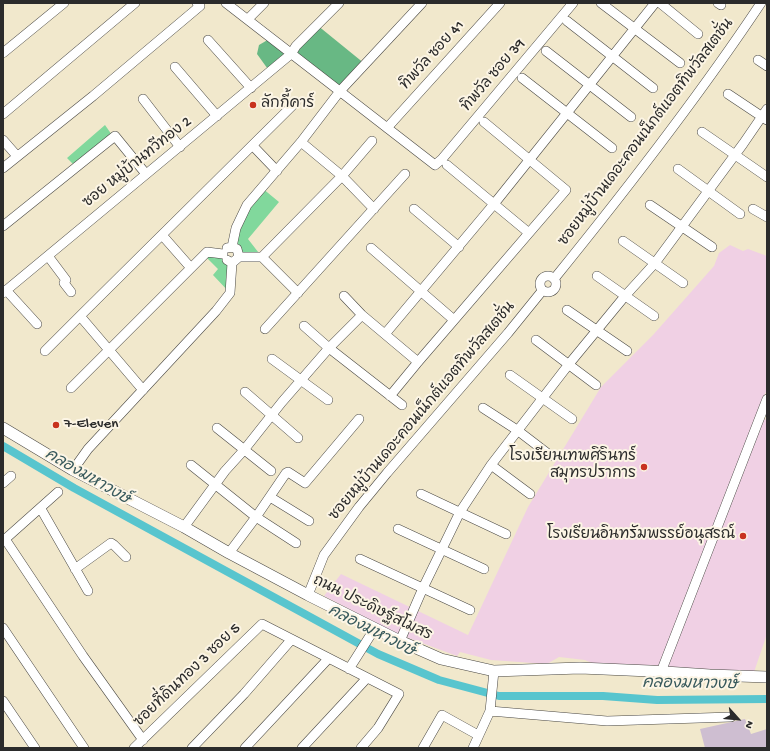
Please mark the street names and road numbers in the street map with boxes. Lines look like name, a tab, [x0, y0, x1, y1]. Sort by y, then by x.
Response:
street label: ซอยหมู่บ้านเดอะคอนเน็กต์แอตทิพวัลสเตชั่น	[556, 16, 738, 250]
street label: ทิพวัล ซอย 41	[397, 17, 469, 95]
street label: ทิพวัล ซอย 39	[458, 36, 530, 116]
street label: ซอย หมู่บ้านทวีทอง 2	[80, 114, 196, 212]
street label: ซอยหมู่บ้านเดอะคอนเน็กต์แอตทิพวัลสเตชั่น	[326, 299, 520, 525]
street label: ถนน ประดิษฐ์สโมสร	[310, 572, 434, 646]
street label: ซอยที่ดินทอง 3 ซอย 5	[131, 620, 245, 732]

